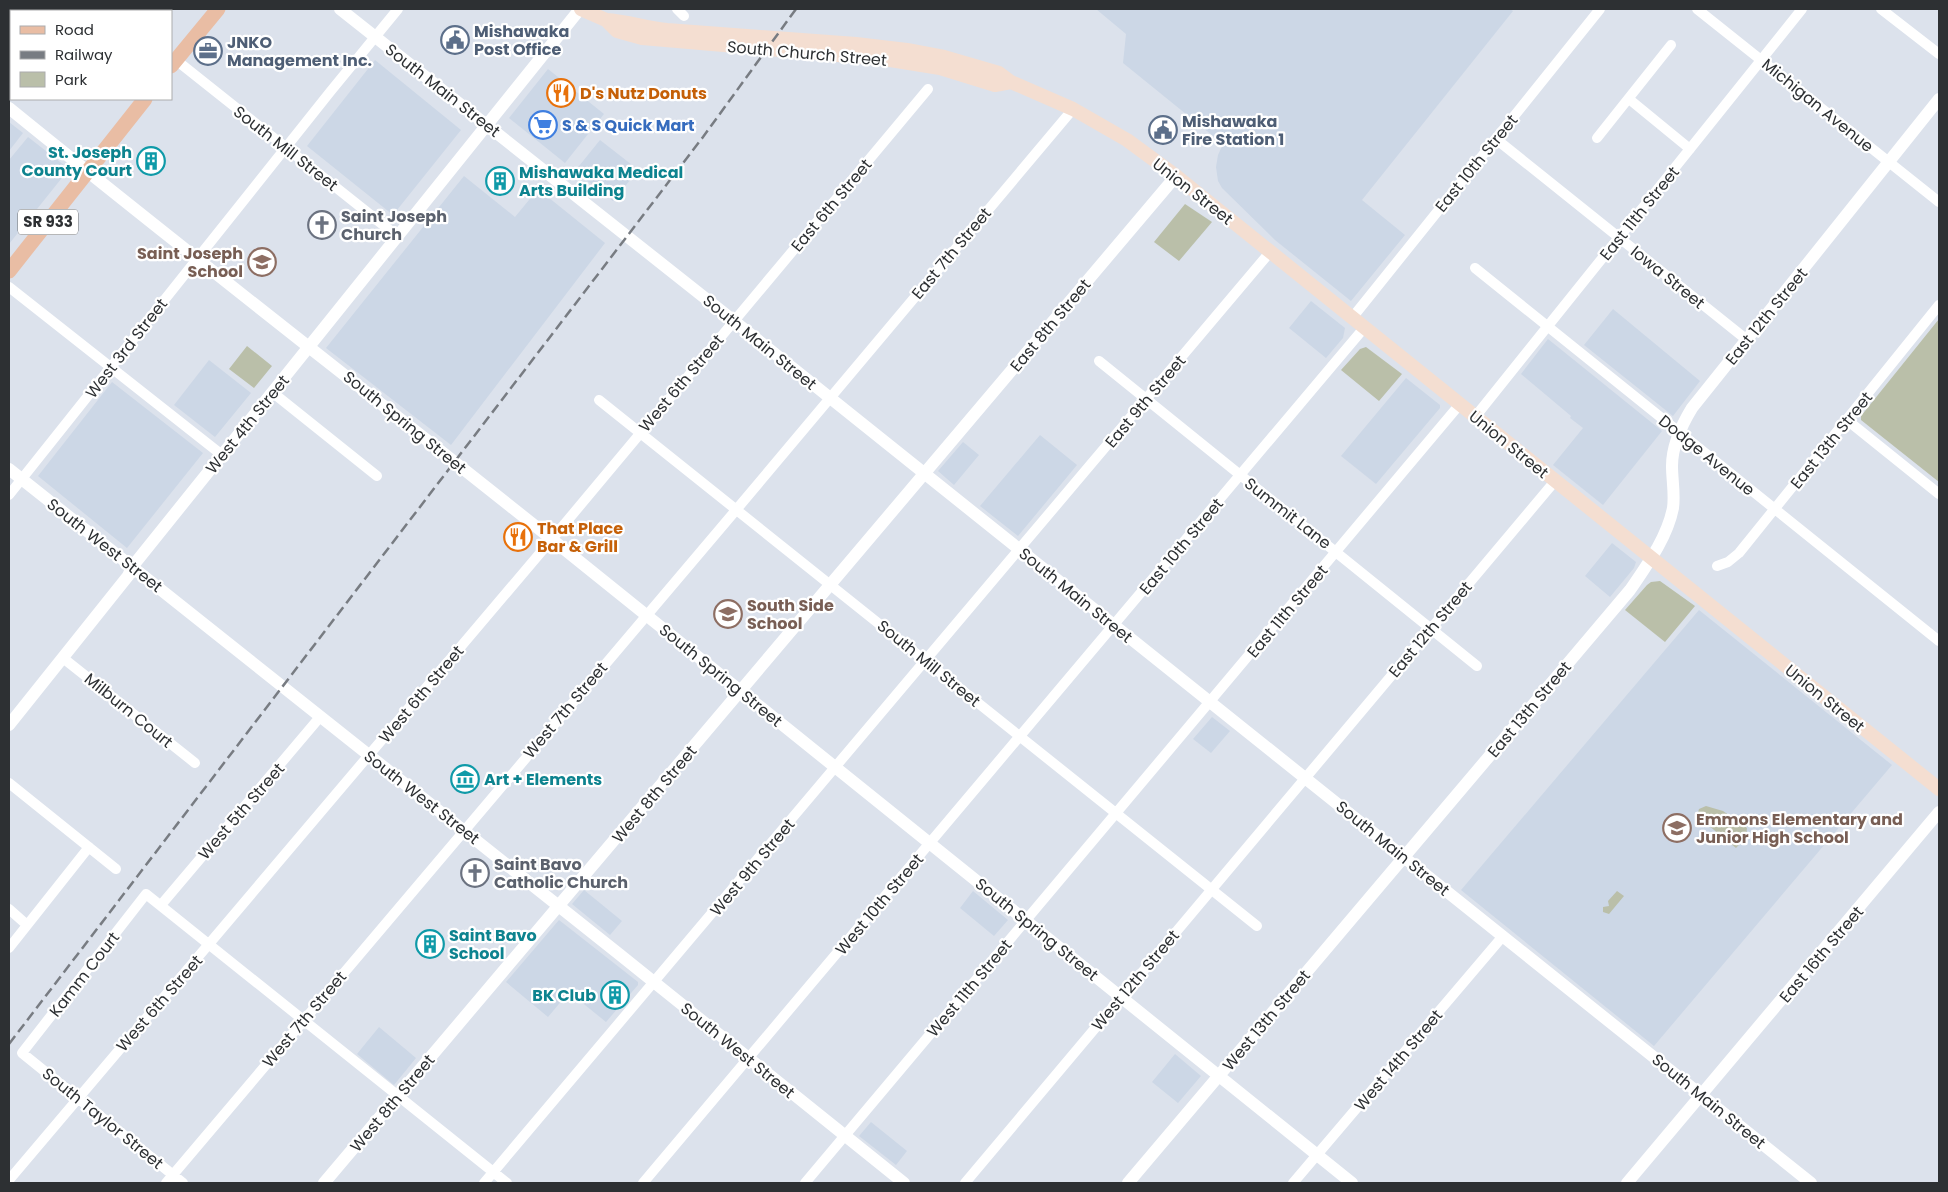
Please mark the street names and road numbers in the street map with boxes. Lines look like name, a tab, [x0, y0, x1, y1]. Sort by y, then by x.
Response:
street label: South Church Street	[726, 35, 888, 72]
street label: South Main Street	[380, 38, 505, 143]
street label: Michigan Avenue	[1757, 53, 1879, 158]
street label: South Mill Street	[229, 100, 343, 197]
street label: East 10th Street	[1430, 109, 1523, 217]
street label: Union Street	[1148, 153, 1238, 230]
street label: East 6th Street	[786, 154, 877, 257]
street label: East 11th Street	[1594, 161, 1685, 265]
street label: East 7th Street	[906, 202, 997, 304]
road number: SR 933	[18, 210, 78, 234]
street label: Iowa Street	[1626, 240, 1710, 315]
street label: East 12th Street	[1720, 263, 1813, 370]
street label: East 8th Street	[1005, 274, 1096, 377]
street label: South Main Street	[698, 289, 821, 396]
street label: West 3rd Street	[80, 293, 173, 403]
street label: West 6th Street	[634, 329, 729, 437]
street label: East 9th Street	[1100, 350, 1191, 453]
street label: South Spring Street	[338, 365, 471, 479]
street label: West 4th Street	[200, 370, 295, 479]
street label: East 13th Street	[1785, 387, 1878, 494]
street label: Union Street	[1464, 405, 1554, 484]
street label: Dodge Avenue	[1654, 409, 1760, 501]
street label: Summit Lane	[1239, 472, 1336, 555]
street label: South West Street	[42, 493, 167, 598]
street label: East 10th Street	[1134, 493, 1229, 600]
street label: South Main Street	[1014, 542, 1137, 649]
street label: East 11th Street	[1242, 560, 1333, 663]
street label: East 12th Street	[1383, 576, 1478, 682]
street label: South Mill Street	[872, 615, 985, 712]
street label: South Spring Street	[654, 618, 787, 732]
street label: West 6th Street	[374, 640, 469, 748]
street label: East 13th Street	[1482, 656, 1577, 762]
street label: West 7th Street	[518, 657, 613, 764]
street label: Union Street	[1780, 659, 1870, 738]
street label: Milburn Court	[80, 668, 178, 753]
street label: West 8th Street	[607, 740, 702, 848]
street label: South West Street	[359, 745, 484, 850]
street label: West 5th Street	[193, 758, 290, 865]
street label: South Main Street	[1331, 795, 1454, 902]
street label: West 9th Street	[705, 813, 800, 921]
street label: West 10th Street	[830, 848, 929, 960]
street label: South Spring Street	[970, 872, 1103, 986]
street label: East 16th Street	[1774, 901, 1869, 1008]
street label: West 12th Street	[1086, 925, 1185, 1036]
street label: Kamm Court	[44, 927, 125, 1022]
street label: West 11th Street	[922, 934, 1017, 1042]
street label: West 6th Street	[111, 950, 208, 1057]
street label: West 13th Street	[1217, 965, 1316, 1076]
street label: West 7th Street	[257, 966, 352, 1073]
street label: South West Street	[676, 997, 800, 1104]
street label: West 14th Street	[1349, 1004, 1448, 1116]
street label: South Main Street	[1647, 1048, 1770, 1155]
street label: West 8th Street	[345, 1049, 440, 1157]
street label: South Taylor Street	[37, 1062, 168, 1175]

